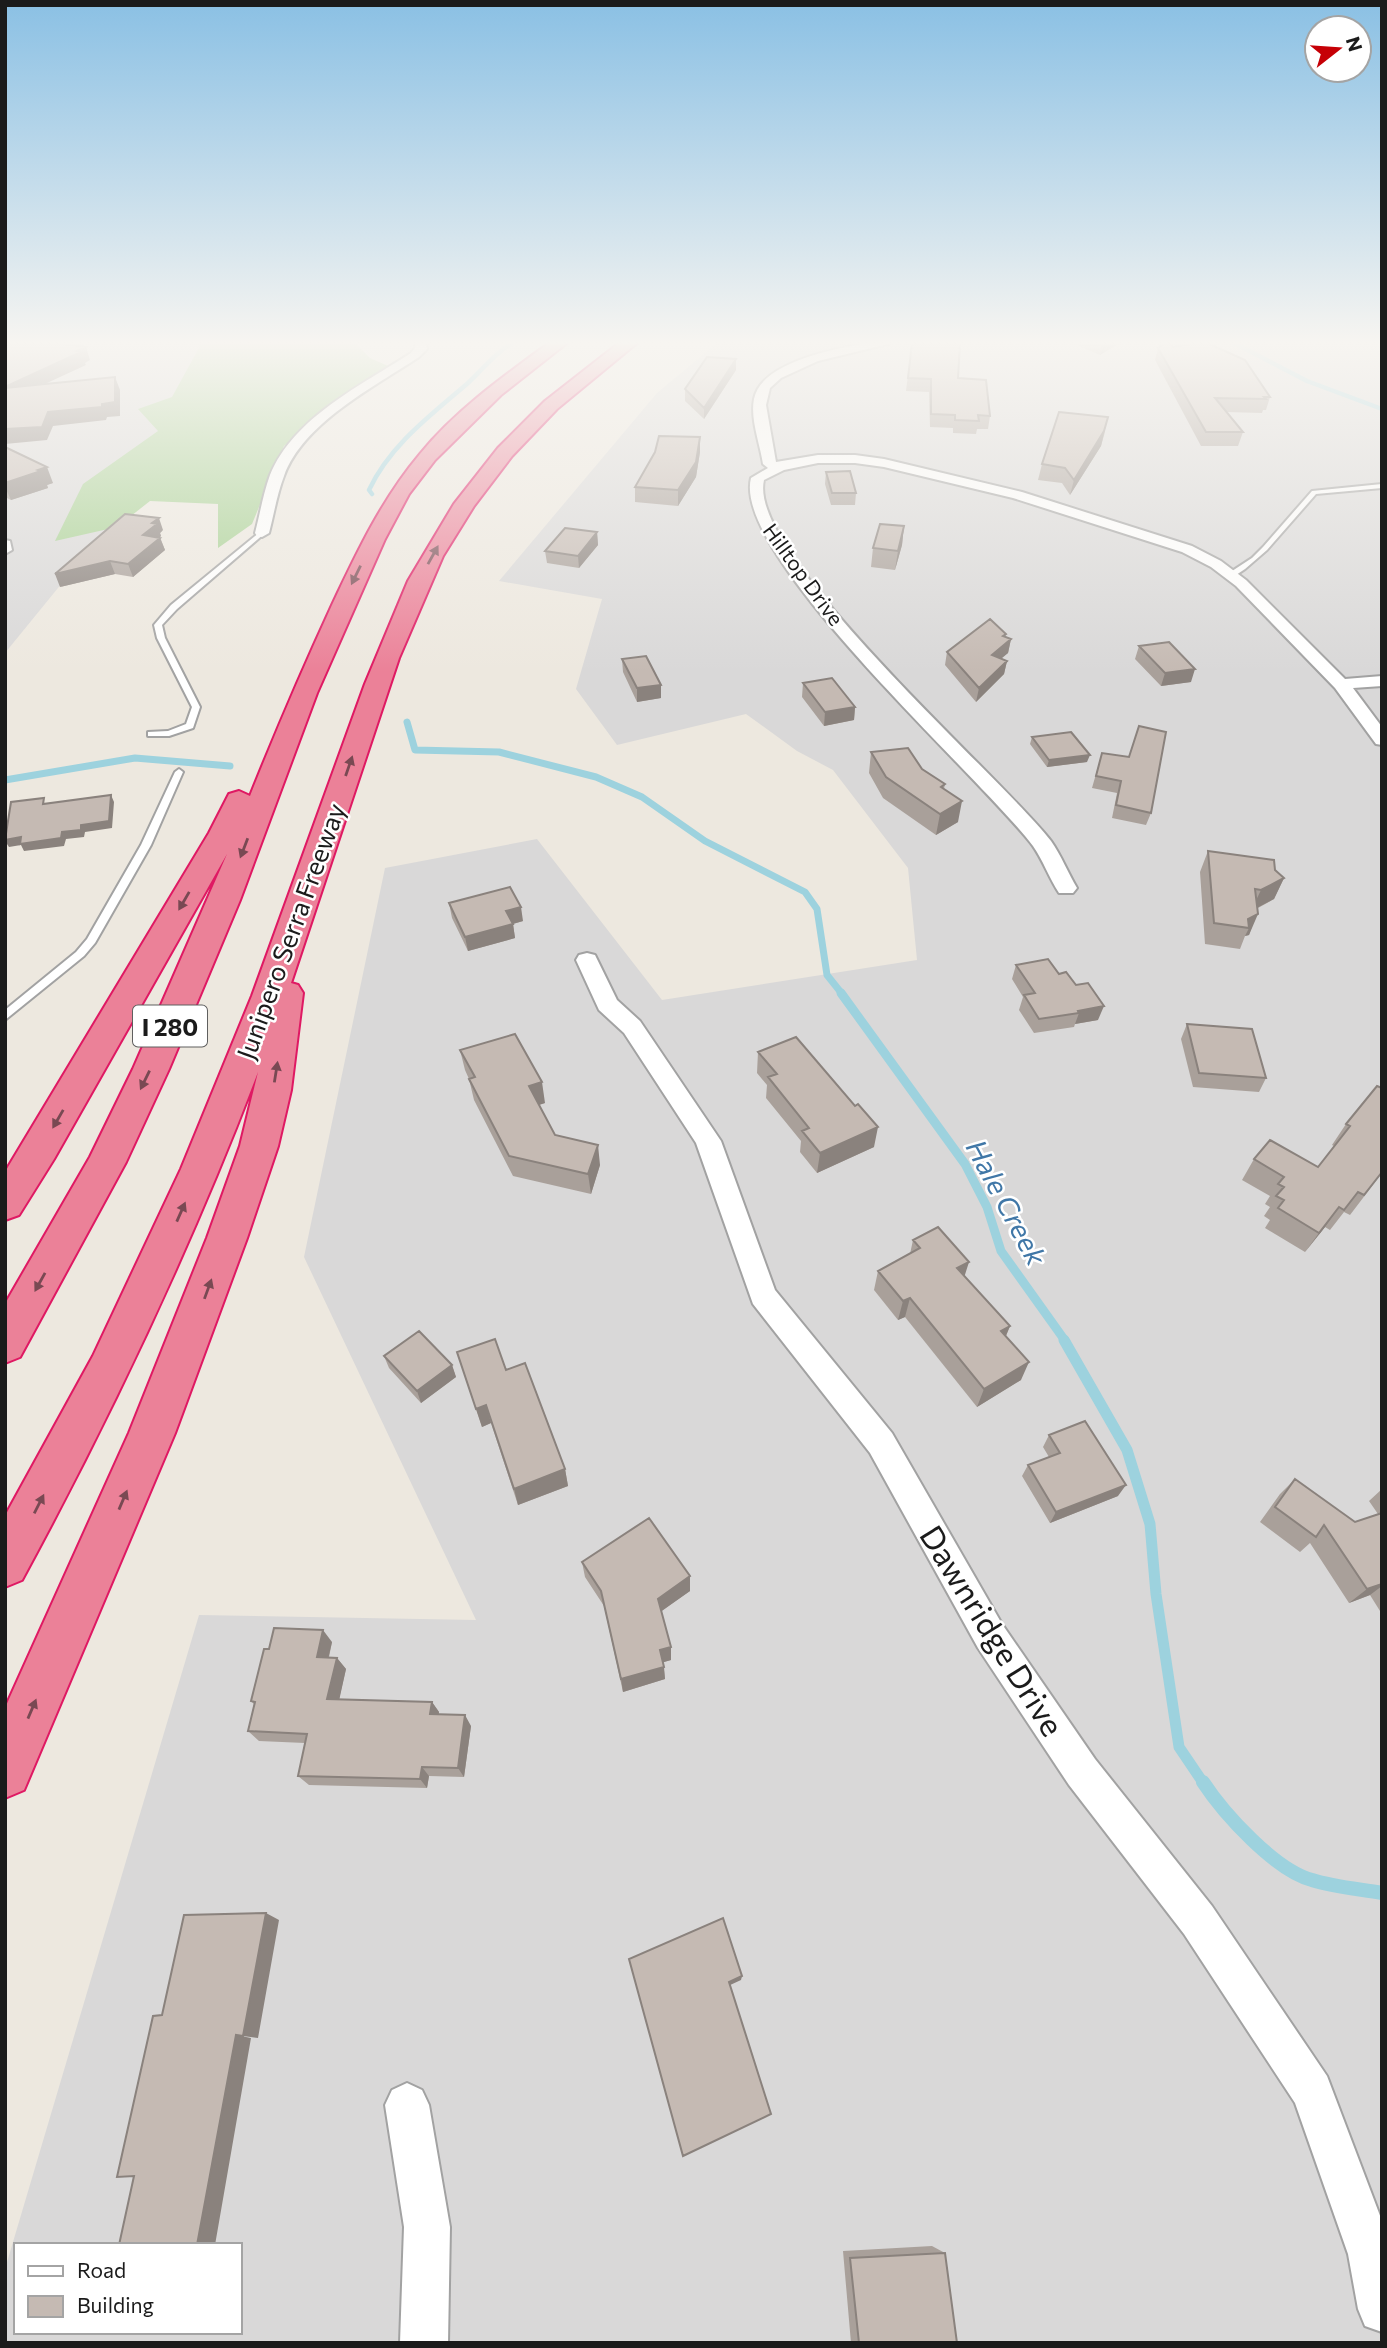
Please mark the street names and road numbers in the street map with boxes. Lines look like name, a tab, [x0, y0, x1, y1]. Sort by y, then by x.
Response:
street label: Hilltop Drive	[759, 518, 849, 630]
street label: Junipero Serra Freeway	[229, 799, 351, 1063]
road number: I 280	[133, 1006, 207, 1046]
street label: Dawnridge Drive	[912, 1517, 1074, 1743]

